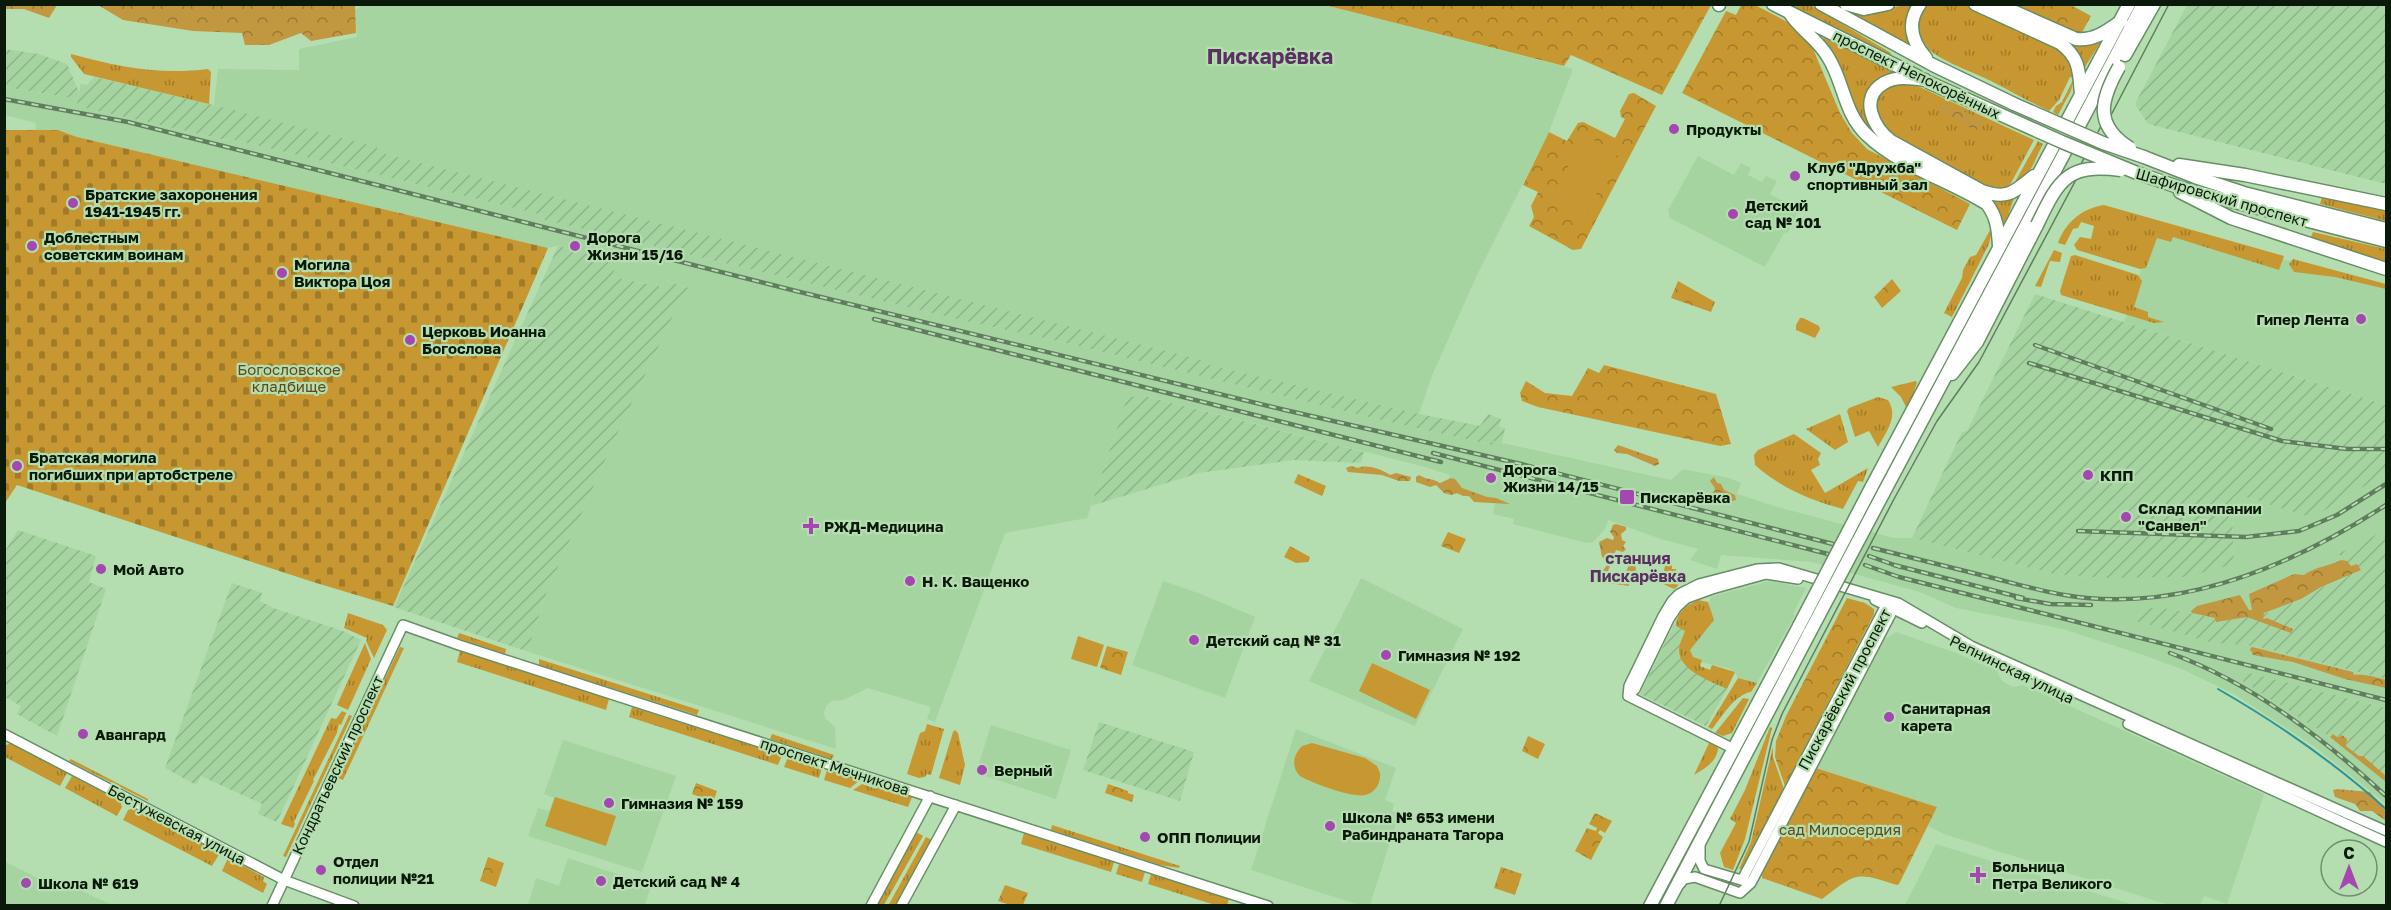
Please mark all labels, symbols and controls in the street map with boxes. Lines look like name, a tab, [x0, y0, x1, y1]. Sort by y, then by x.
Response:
street label: проспект Непокорённых	[1831, 26, 2003, 122]
district label: Пискарёвка	[1207, 43, 1333, 69]
place label: Продукты	[1686, 120, 1761, 138]
marker: Продукты	[1667, 122, 1681, 136]
place label: Клуб "Дружба" спортивный зал	[1807, 158, 1928, 193]
street label: Шафировский проспект	[2134, 164, 2311, 230]
marker: Клуб "Дружба" спортивный зал	[1788, 169, 1802, 183]
place label: Братские захоронения 1941-1945 гг.	[85, 185, 258, 220]
marker: Братские захоронения 1941-1945 гг.	[66, 196, 80, 210]
place label: Детский сад № 101	[1745, 196, 1821, 231]
marker: Детский сад № 101	[1726, 207, 1740, 221]
place label: Доблестным советским воинам	[44, 228, 183, 263]
place label: Дорога Жизни 15/16	[587, 228, 683, 263]
marker: Доблестным советским воинам	[25, 239, 39, 253]
marker: Дорога Жизни 15/16	[568, 239, 582, 253]
place label: Могила Виктора Цоя	[294, 255, 390, 290]
marker: Могила Виктора Цоя	[275, 266, 289, 280]
place label: Гипер Лента	[2256, 310, 2349, 328]
marker: Гипер Лента	[2354, 312, 2368, 326]
place label: Церковь Иоанна Богослова	[422, 322, 546, 357]
marker: Церковь Иоанна Богослова	[403, 333, 417, 347]
park label: Богословское кладбище	[237, 360, 341, 395]
place label: Братская могила погибших при артобстреле	[29, 448, 233, 483]
marker: Братская могила погибших при артобстреле	[10, 459, 24, 473]
place label: Дорога Жизни 14/15	[1503, 460, 1599, 495]
place label: КПП	[2100, 466, 2134, 484]
marker: КПП	[2081, 468, 2095, 482]
marker: Дорога Жизни 14/15	[1484, 471, 1498, 485]
marker: Пискарёвка	[1618, 488, 1636, 506]
place label: Пискарёвка	[1640, 488, 1731, 506]
place label: Склад компании "Санвел"	[2138, 499, 2262, 534]
marker: Склад компании "Санвел"	[2119, 510, 2133, 524]
marker: РЖД-Медицина	[802, 517, 820, 535]
place label: РЖД-Медицина	[824, 517, 944, 535]
district label: станция Пискарёвка	[1590, 548, 1686, 586]
place label: Мой Авто	[113, 560, 184, 578]
marker: Мой Авто	[94, 562, 108, 576]
place label: Н. К. Ващенко	[922, 572, 1029, 590]
marker: Н. К. Ващенко	[903, 574, 917, 588]
street label: Пискарёвский проспект	[1794, 605, 1894, 773]
place label: Детский сад № 31	[1206, 631, 1341, 649]
street label: Репнинская улица	[1947, 631, 2077, 707]
marker: Детский сад № 31	[1187, 633, 1201, 647]
place label: Гимназия № 192	[1398, 646, 1520, 664]
marker: Гимназия № 192	[1379, 648, 1393, 662]
street label: Кондратьевский проспект	[288, 672, 387, 857]
place label: Санитарная карета	[1901, 699, 1991, 734]
marker: Санитарная карета	[1882, 710, 1896, 724]
place label: Авангард	[95, 725, 167, 743]
marker: Авангард	[76, 727, 90, 741]
street label: проспект Мечникова	[758, 733, 912, 799]
place label: Верный	[994, 761, 1052, 779]
marker: Верный	[975, 763, 989, 777]
street label: Бестужевская улица	[105, 780, 249, 868]
place label: Гимназия № 159	[621, 794, 743, 812]
marker: Гимназия № 159	[602, 796, 616, 810]
place label: Школа № 653 имени Рабиндраната Тагора	[1342, 808, 1504, 843]
marker: Школа № 653 имени Рабиндраната Тагора	[1323, 819, 1337, 833]
park label: сад Милосердия	[1779, 820, 1901, 838]
place label: ОПП Полиции	[1157, 828, 1261, 846]
marker: ОПП Полиции	[1138, 830, 1152, 844]
north arrow	[2319, 838, 2379, 898]
text: С	[2343, 843, 2355, 863]
place label: Отдел полиции №21	[333, 852, 434, 887]
place label: Больница Петра Великого	[1992, 857, 2112, 892]
marker: Отдел полиции №21	[314, 863, 328, 877]
marker: Больница Петра Великого	[1969, 866, 1987, 884]
place label: Детский сад № 4	[613, 872, 740, 890]
place label: Школа № 619	[38, 874, 139, 892]
marker: Детский сад № 4	[594, 874, 608, 888]
marker: Школа № 619	[19, 876, 33, 890]

